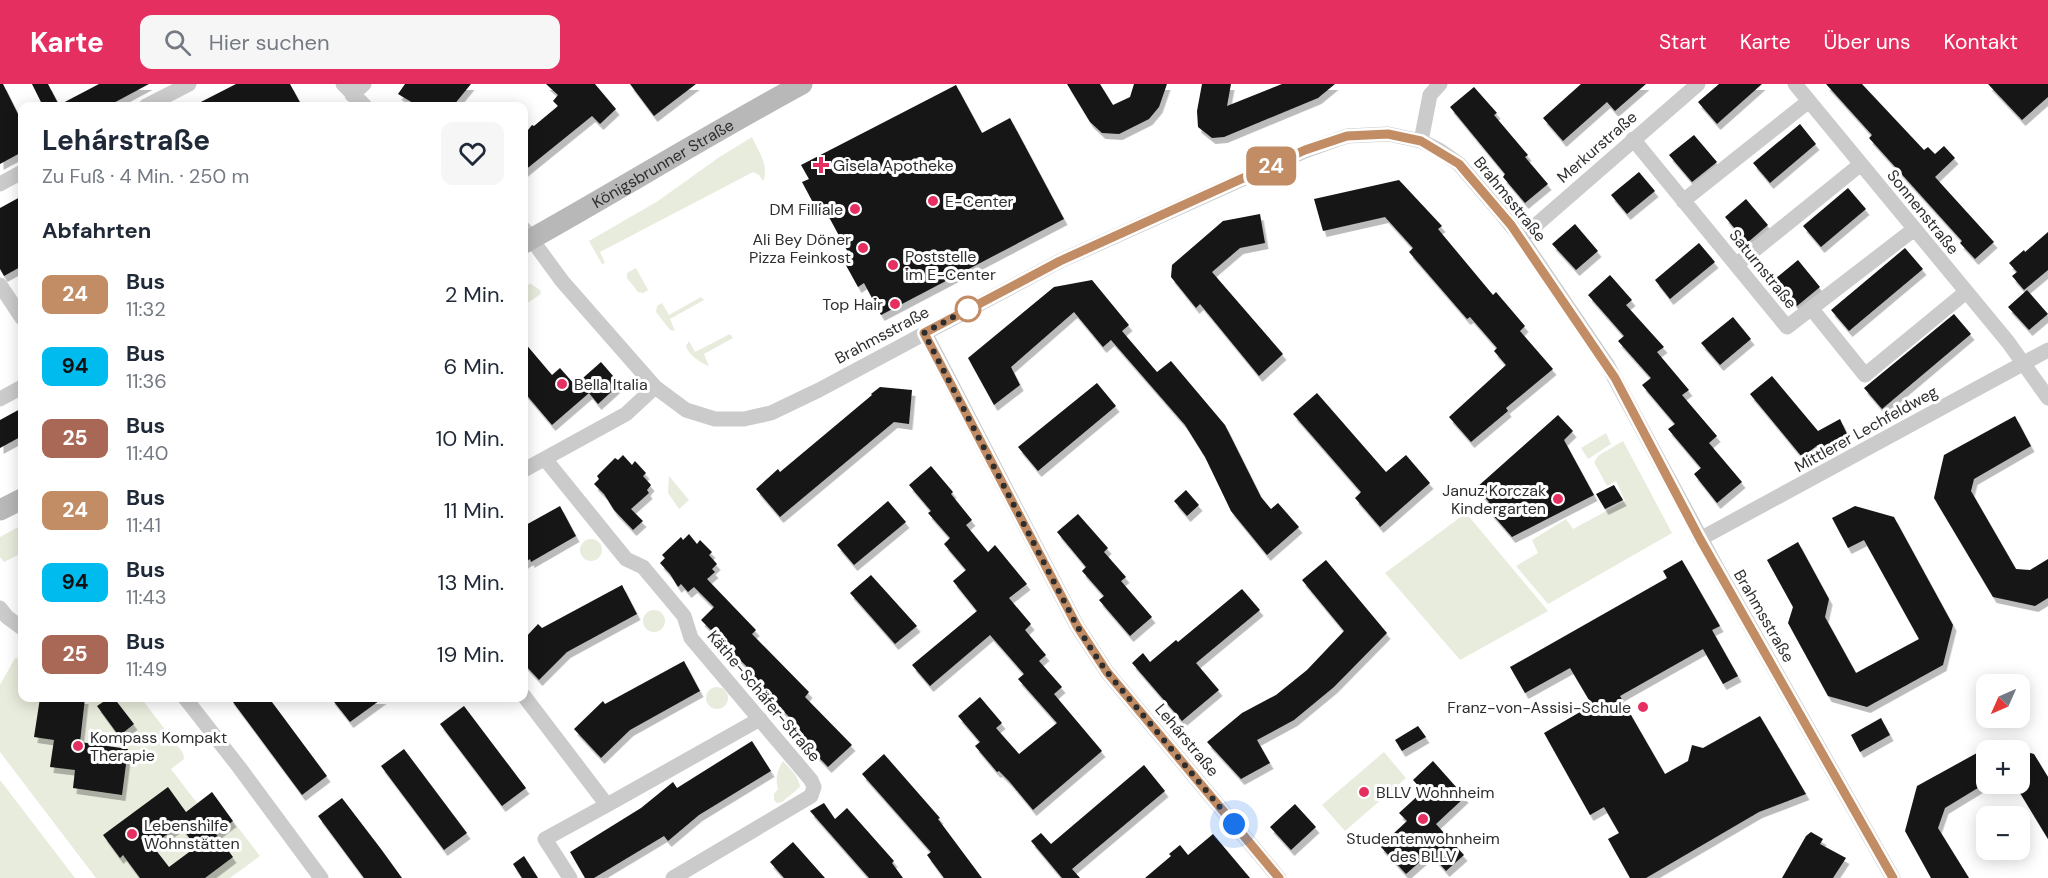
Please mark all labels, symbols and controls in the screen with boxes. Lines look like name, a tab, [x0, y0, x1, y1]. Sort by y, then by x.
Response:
search box	[140, 15, 560, 69]
text: Karte	[30, 24, 104, 61]
icon: search	[161, 26, 194, 59]
text: Hier suchen	[209, 28, 330, 57]
text: Start	[1659, 28, 1707, 56]
text: Karte	[1740, 28, 1791, 56]
text: Über uns	[1824, 28, 1910, 56]
text: Kontakt	[1943, 28, 2018, 56]
street label: Merkurstraße	[1553, 106, 1641, 188]
street label: Königsbrunner Straße	[588, 114, 737, 213]
text: Lehárstraße	[42, 122, 210, 159]
button: heart	[441, 122, 504, 185]
line badge: 24	[1244, 146, 1298, 185]
text: 24	[1258, 152, 1284, 180]
street label: Brahmsstraße	[1469, 152, 1551, 246]
place label: Gisela Apotheke	[833, 155, 954, 176]
marker: Gisela Apotheke	[814, 158, 828, 172]
text: Zu Fuß · 4 Min. · 250 m	[42, 163, 249, 189]
street label: Sonnenstraße	[1882, 165, 1964, 259]
place label: E-Center	[945, 191, 1014, 212]
marker: E-Center	[926, 194, 940, 208]
place label: DM Filliale	[770, 199, 843, 220]
marker: DM Filliale	[848, 202, 862, 216]
text: Abfahrten	[42, 216, 151, 245]
street label: Saturnstraße	[1725, 225, 1801, 313]
place label: Ali Bey Döner Pizza Feinkost	[749, 229, 851, 268]
marker: Ali Bey Döner Pizza Feinkost	[856, 241, 870, 255]
place label: Poststelle im E-Center	[905, 246, 996, 285]
marker: Poststelle im E-Center	[886, 258, 900, 272]
text: Bus	[126, 267, 165, 296]
text: 24	[62, 280, 88, 308]
text: 2 Min.	[445, 280, 504, 309]
place label: Top Hair	[822, 294, 883, 315]
text: 11:32	[126, 296, 166, 322]
unlabelled marker	[955, 296, 981, 322]
marker: Top Hair	[888, 297, 902, 311]
street label: Brahmsstraße	[831, 301, 933, 369]
text: Bus	[126, 339, 165, 368]
text: 94	[62, 352, 89, 380]
text: 6 Min.	[444, 352, 504, 381]
text: 11:36	[126, 368, 167, 394]
place label: Bella Italia	[574, 374, 648, 395]
marker: Bella Italia	[555, 377, 569, 391]
street label: Mittlerer Lechfeldweg	[1791, 381, 1941, 477]
text: Bus	[126, 411, 165, 440]
text: 25	[62, 424, 88, 452]
text: 10 Min.	[435, 424, 504, 453]
text: 11:40	[126, 440, 168, 466]
place label: Januz Korczak Kindergarten	[1442, 480, 1546, 519]
text: Bus	[126, 483, 165, 512]
marker: Januz Korczak Kindergarten	[1551, 492, 1565, 506]
text: 24	[62, 496, 88, 524]
text: 11 Min.	[444, 496, 504, 525]
text: 11:41	[126, 512, 161, 538]
text: Bus	[126, 555, 165, 584]
street label: Brahmsstraße	[1729, 566, 1799, 666]
text: 94	[62, 568, 89, 596]
text: 13 Min.	[438, 568, 504, 597]
text: 11:43	[126, 584, 166, 610]
street label: Käthe-Schäfer-Straße	[703, 626, 825, 766]
text: Bus	[126, 627, 165, 656]
text: 25	[62, 640, 88, 668]
text: 19 Min.	[437, 640, 504, 669]
text: 11:49	[126, 656, 167, 682]
north arrow	[1976, 674, 2030, 728]
map controls	[1976, 674, 2030, 860]
place label: Franz-von-Assisi-Schule	[1447, 697, 1631, 718]
street label: Lehárstraße	[1150, 699, 1224, 781]
marker: Franz-von-Assisi-Schule	[1636, 700, 1650, 714]
place label: Kompass Kompakt Therapie	[90, 727, 227, 766]
marker: Kompass Kompakt Therapie	[71, 739, 85, 753]
button: +	[1976, 740, 2030, 794]
place label: BLLV Wohnheim	[1376, 782, 1494, 803]
marker: BLLV Wohnheim	[1357, 785, 1371, 799]
button: −	[1976, 806, 2030, 860]
your location	[1219, 809, 1249, 839]
marker: Studentenwohnheim des BLLV	[1416, 812, 1430, 826]
place label: Lebenshilfe Wohnstätten	[144, 815, 240, 854]
marker: Lebenshilfe Wohnstätten	[125, 827, 139, 841]
place label: Studentenwohnheim des BLLV	[1346, 828, 1500, 867]

